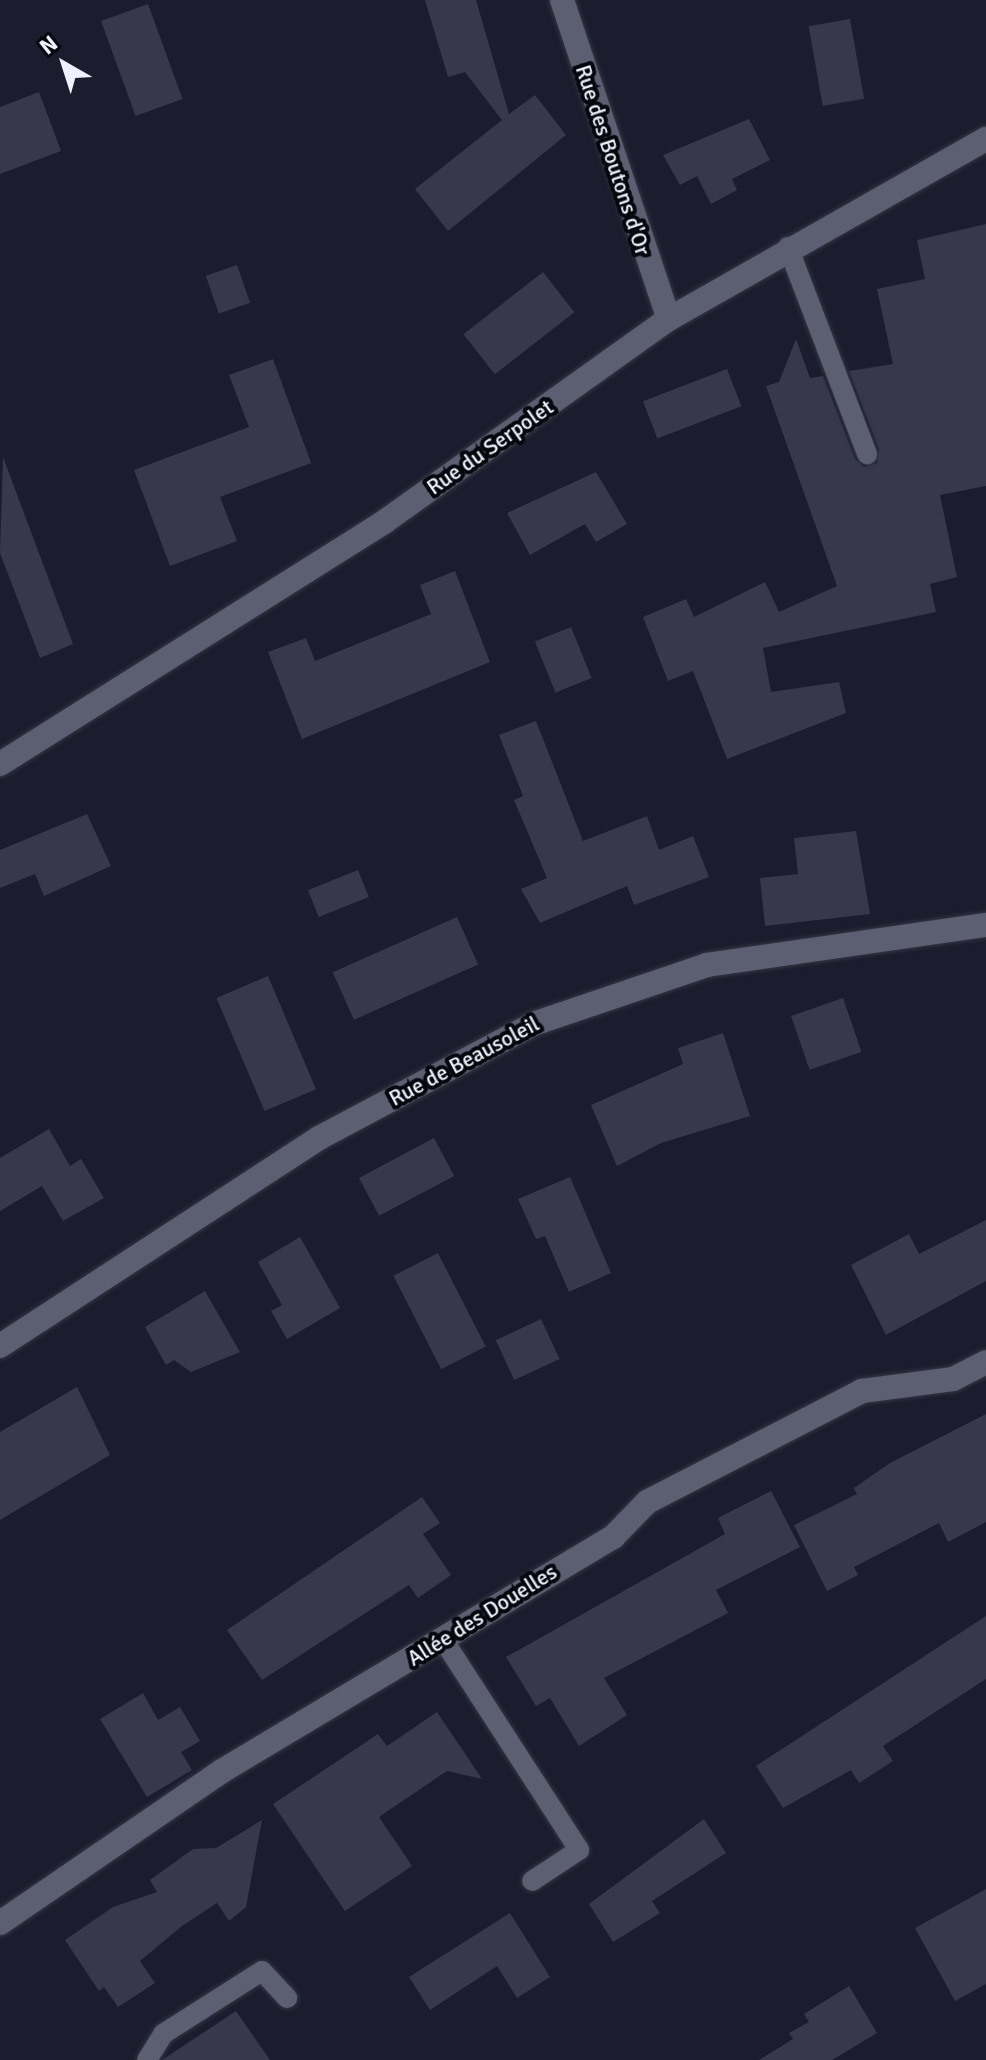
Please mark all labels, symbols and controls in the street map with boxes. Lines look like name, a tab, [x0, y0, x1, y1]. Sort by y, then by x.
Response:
north arrow	[24, 24, 104, 104]
text: N	[34, 30, 63, 60]
street label: Rue des Boutons d'Or	[570, 61, 656, 259]
street label: Rue du Serpolet	[422, 394, 558, 500]
street label: Rue de Beausoleil	[384, 1010, 544, 1112]
street label: Allée des Douelles	[402, 1558, 562, 1672]

